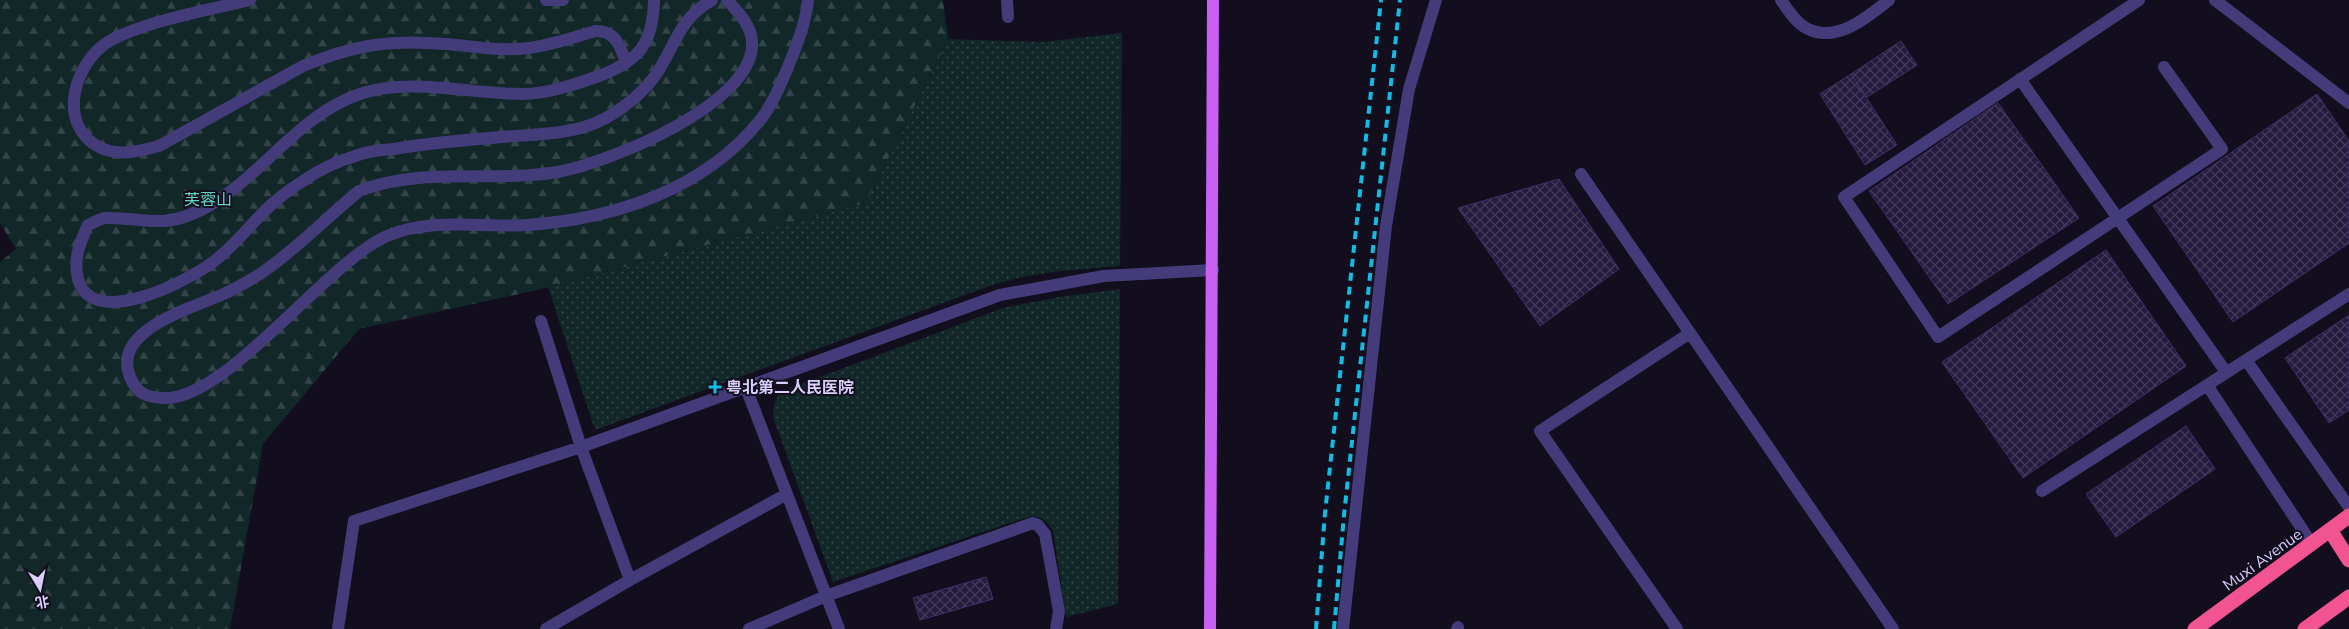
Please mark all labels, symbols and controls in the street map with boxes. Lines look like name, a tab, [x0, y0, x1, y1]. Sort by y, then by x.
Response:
park label: 芙蓉山	[184, 189, 232, 211]
place label: 粤北第二人民医院	[726, 377, 854, 399]
marker: 粤北第二人民医院	[708, 380, 722, 394]
street label: Muxi Avenue	[2218, 523, 2307, 596]
north arrow	[15, 564, 65, 614]
text: 北	[34, 591, 51, 612]

